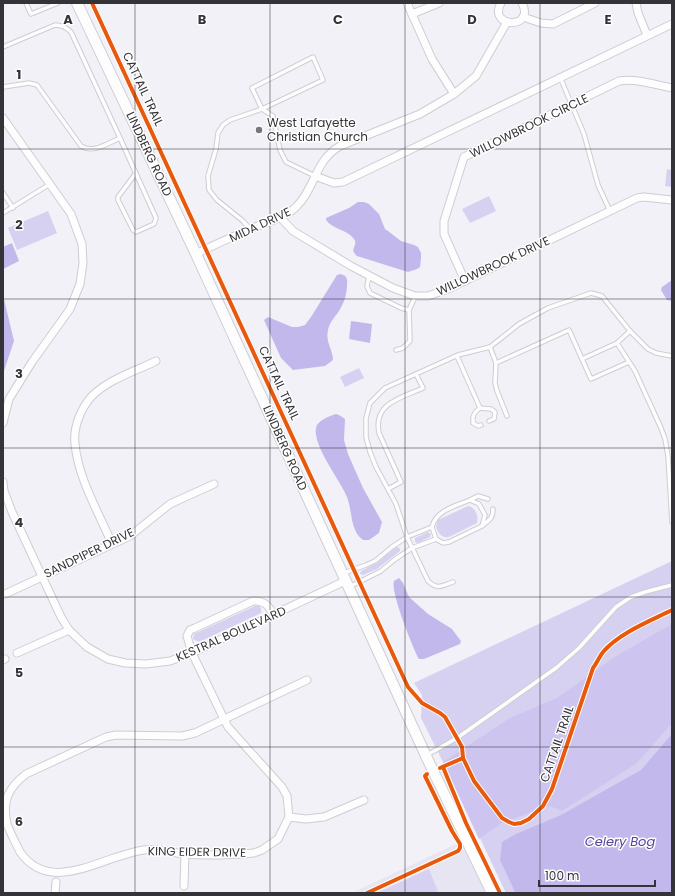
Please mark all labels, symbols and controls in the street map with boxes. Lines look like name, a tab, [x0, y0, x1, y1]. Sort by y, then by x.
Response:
text: A	[63, 10, 73, 29]
text: B	[198, 10, 207, 29]
text: C	[333, 10, 343, 29]
text: D	[467, 10, 477, 29]
text: E	[604, 10, 612, 29]
street label: CATTAIL TRAIL	[119, 49, 168, 129]
text: 1	[17, 65, 21, 84]
street label: WILLOWBROOK CIRCLE	[467, 89, 591, 162]
street label: LINDBERG ROAD	[122, 109, 177, 199]
place label: West Lafayette Christian Church	[267, 114, 368, 145]
marker: West Lafayette Christian Church	[254, 125, 264, 135]
street label: MIDA DRIVE	[226, 203, 293, 246]
text: 2	[15, 215, 23, 234]
street label: WILLOWBROOK DRIVE	[433, 232, 552, 299]
street label: CATTAIL TRAIL	[255, 343, 304, 423]
text: 3	[15, 364, 23, 383]
street label: LINDBERG ROAD	[259, 402, 312, 493]
text: 4	[15, 513, 24, 532]
street label: SANDPIPER DRIVE	[41, 523, 137, 582]
street label: KESTRAL BOULEVARD	[173, 602, 289, 665]
text: 5	[15, 663, 23, 682]
street label: CATTAIL TRAIL	[536, 703, 578, 784]
text: 6	[15, 812, 23, 831]
water label: Celery Bog	[585, 832, 655, 851]
street label: KING EIDER DRIVE	[148, 842, 246, 861]
scale bar	[539, 862, 655, 888]
text: 100 m	[545, 867, 579, 884]

